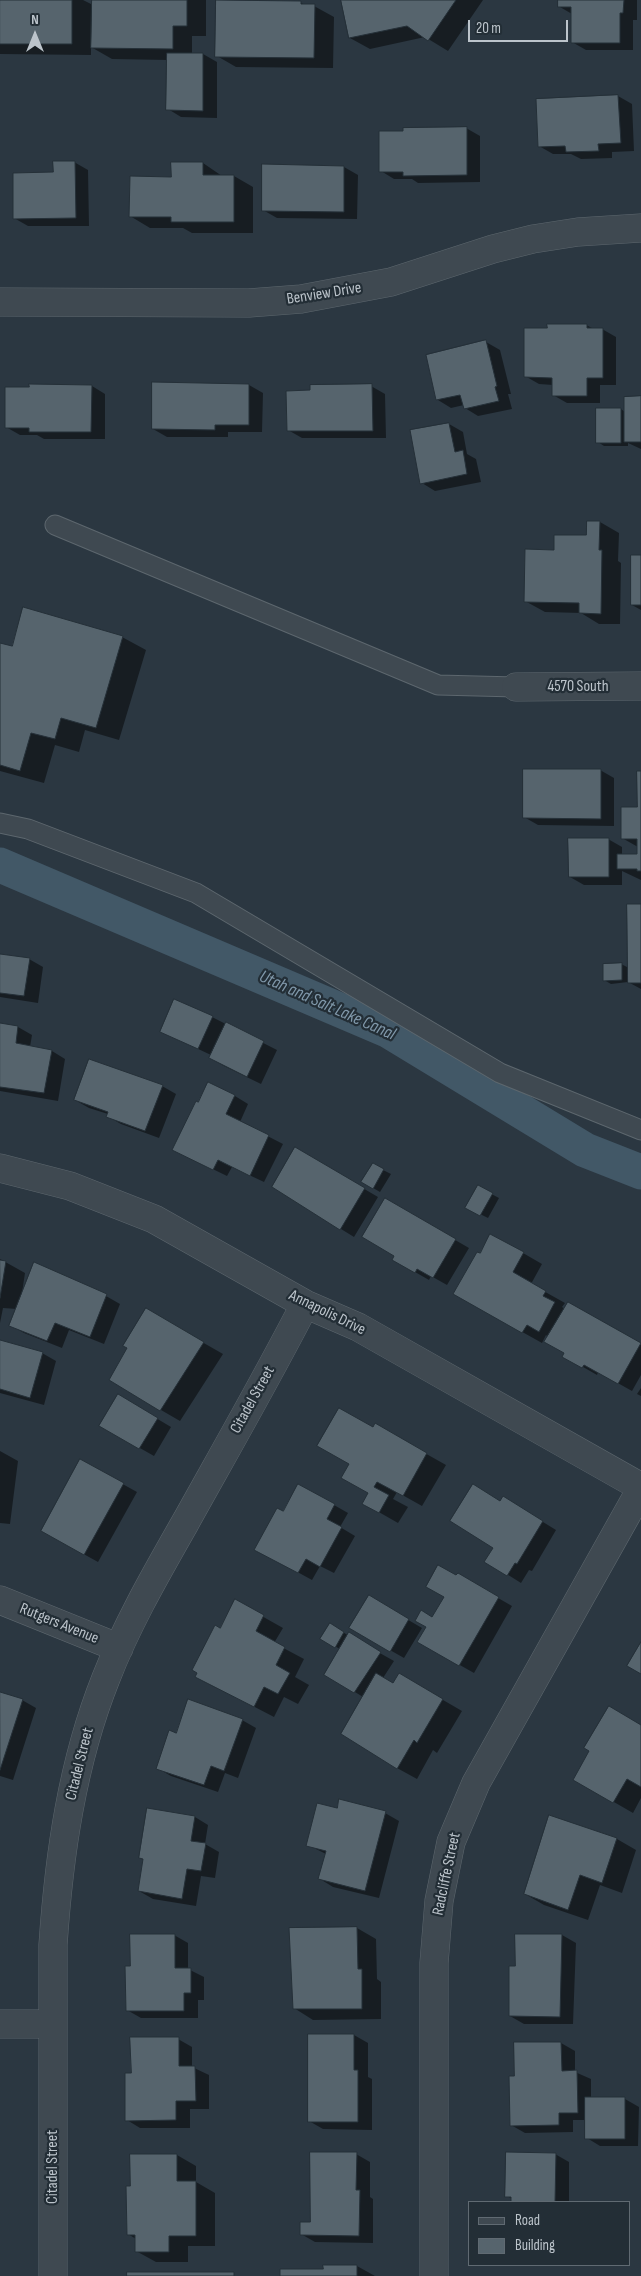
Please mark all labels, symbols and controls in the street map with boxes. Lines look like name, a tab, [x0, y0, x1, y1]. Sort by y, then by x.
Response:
north arrow	[10, 10, 60, 60]
scale bar	[471, 10, 571, 42]
text: N	[31, 11, 39, 28]
text: 20 m	[476, 19, 501, 38]
street label: Benview Drive	[285, 279, 363, 309]
street label: 4570 South	[547, 677, 609, 697]
water label: Utah and Salt Lake Canal	[256, 966, 398, 1046]
street label: Annapolis Drive	[286, 1286, 368, 1340]
street label: Citadel Street	[227, 1363, 279, 1437]
street label: Rutgers Avenue	[17, 1599, 101, 1649]
street label: Citadel Street	[62, 1726, 98, 1802]
street label: Radcliffe Street	[429, 1831, 465, 1917]
street label: Citadel Street	[43, 2130, 63, 2204]
legend	[468, 2201, 631, 2266]
text: Road	[515, 2211, 540, 2230]
text: Building	[515, 2236, 555, 2255]

